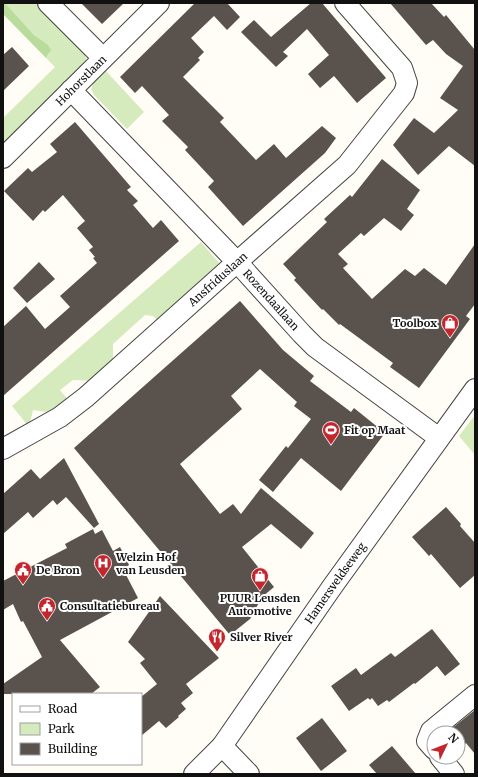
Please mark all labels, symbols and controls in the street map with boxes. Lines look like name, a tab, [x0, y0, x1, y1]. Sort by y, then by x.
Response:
street label: Hohorstlaan	[53, 52, 110, 109]
street label: Ansfriduslaan	[185, 249, 251, 310]
street label: Rozendaallaan	[240, 266, 303, 334]
shop icon: Toolbox	[440, 313, 460, 338]
place label: Toolbox	[393, 316, 437, 330]
sports icon: Fit op Maat	[321, 420, 341, 445]
place label: Fit op Maat	[344, 423, 406, 437]
street label: Hamersveldseweg	[302, 539, 369, 626]
place label: Welzin Hof van Leusden	[115, 550, 185, 577]
hospital icon: Welzin Hof van Leusden	[93, 553, 113, 578]
public building icon: De Bron	[13, 560, 33, 585]
place label: De Bron	[36, 563, 80, 577]
shop icon: PUUR Leusden Automotive	[250, 566, 270, 591]
place label: PUUR Leusden Automotive	[220, 591, 301, 618]
public building icon: Consultatiebureau	[37, 596, 57, 621]
place label: Consultatiebureau	[60, 599, 160, 613]
restaurant icon: Silver River	[207, 627, 227, 652]
place label: Silver River	[230, 630, 293, 644]
legend	[12, 693, 142, 765]
text: Road	[48, 701, 77, 716]
text: Park	[48, 721, 75, 736]
north arrow	[426, 725, 466, 765]
text: N	[445, 730, 462, 746]
text: Building	[48, 741, 98, 756]

